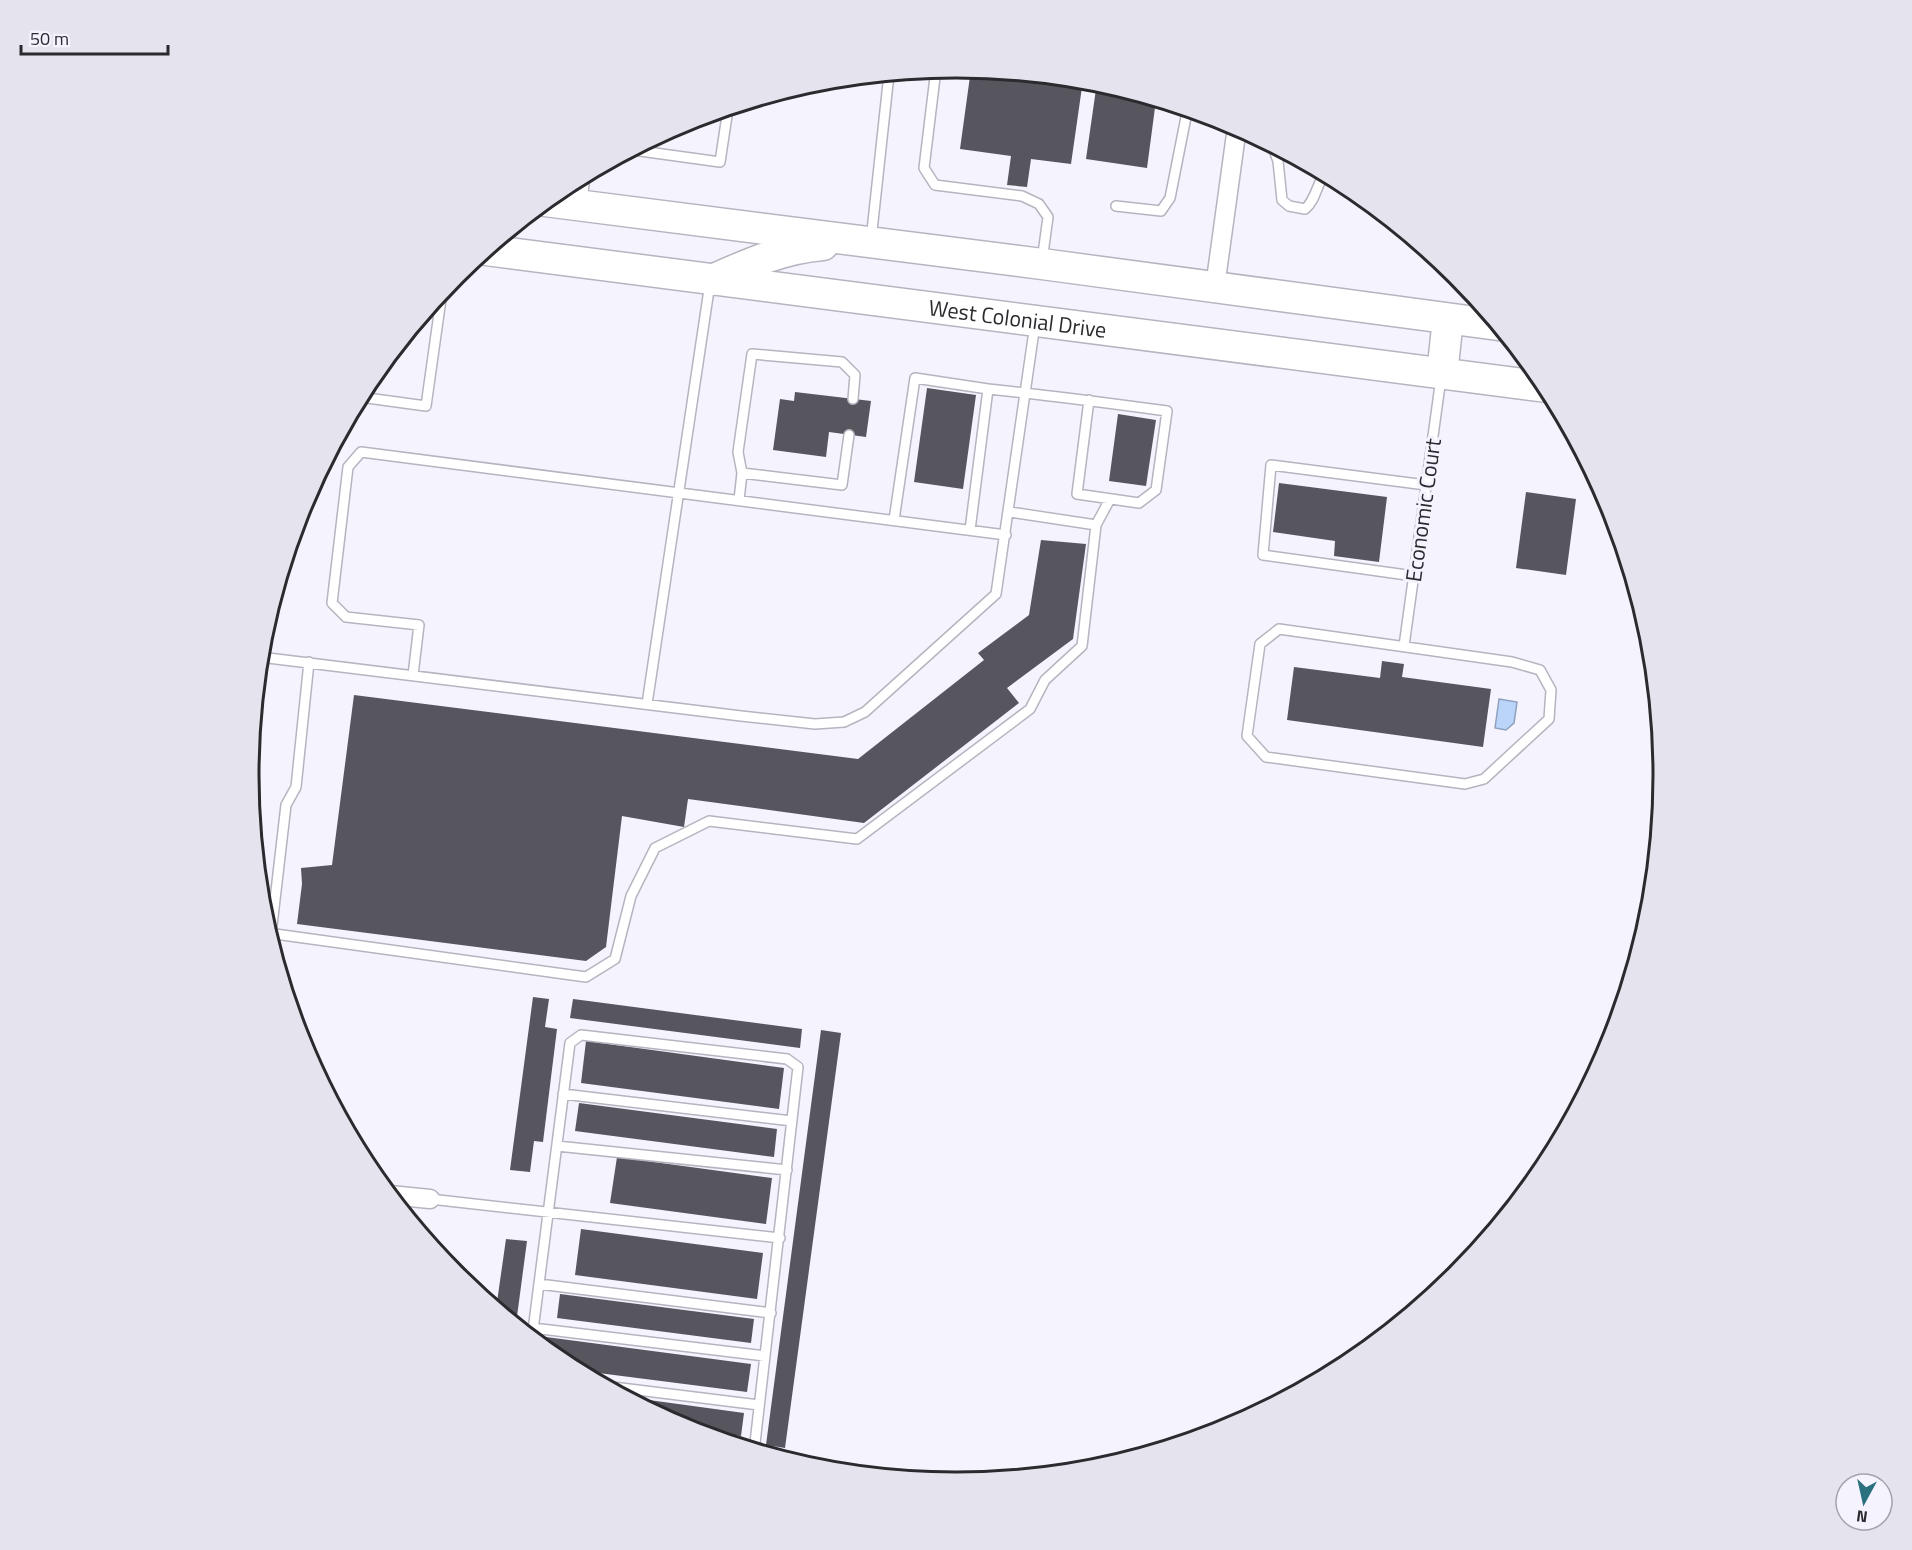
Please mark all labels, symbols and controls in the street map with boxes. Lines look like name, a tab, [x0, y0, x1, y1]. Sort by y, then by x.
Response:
scale bar	[21, 18, 168, 56]
text: 50 m	[30, 25, 69, 52]
street label: West Colonial Drive	[927, 290, 1108, 347]
street label: Economic Court	[1396, 436, 1450, 584]
north arrow	[1834, 1472, 1894, 1532]
text: N	[1855, 1504, 1869, 1530]

